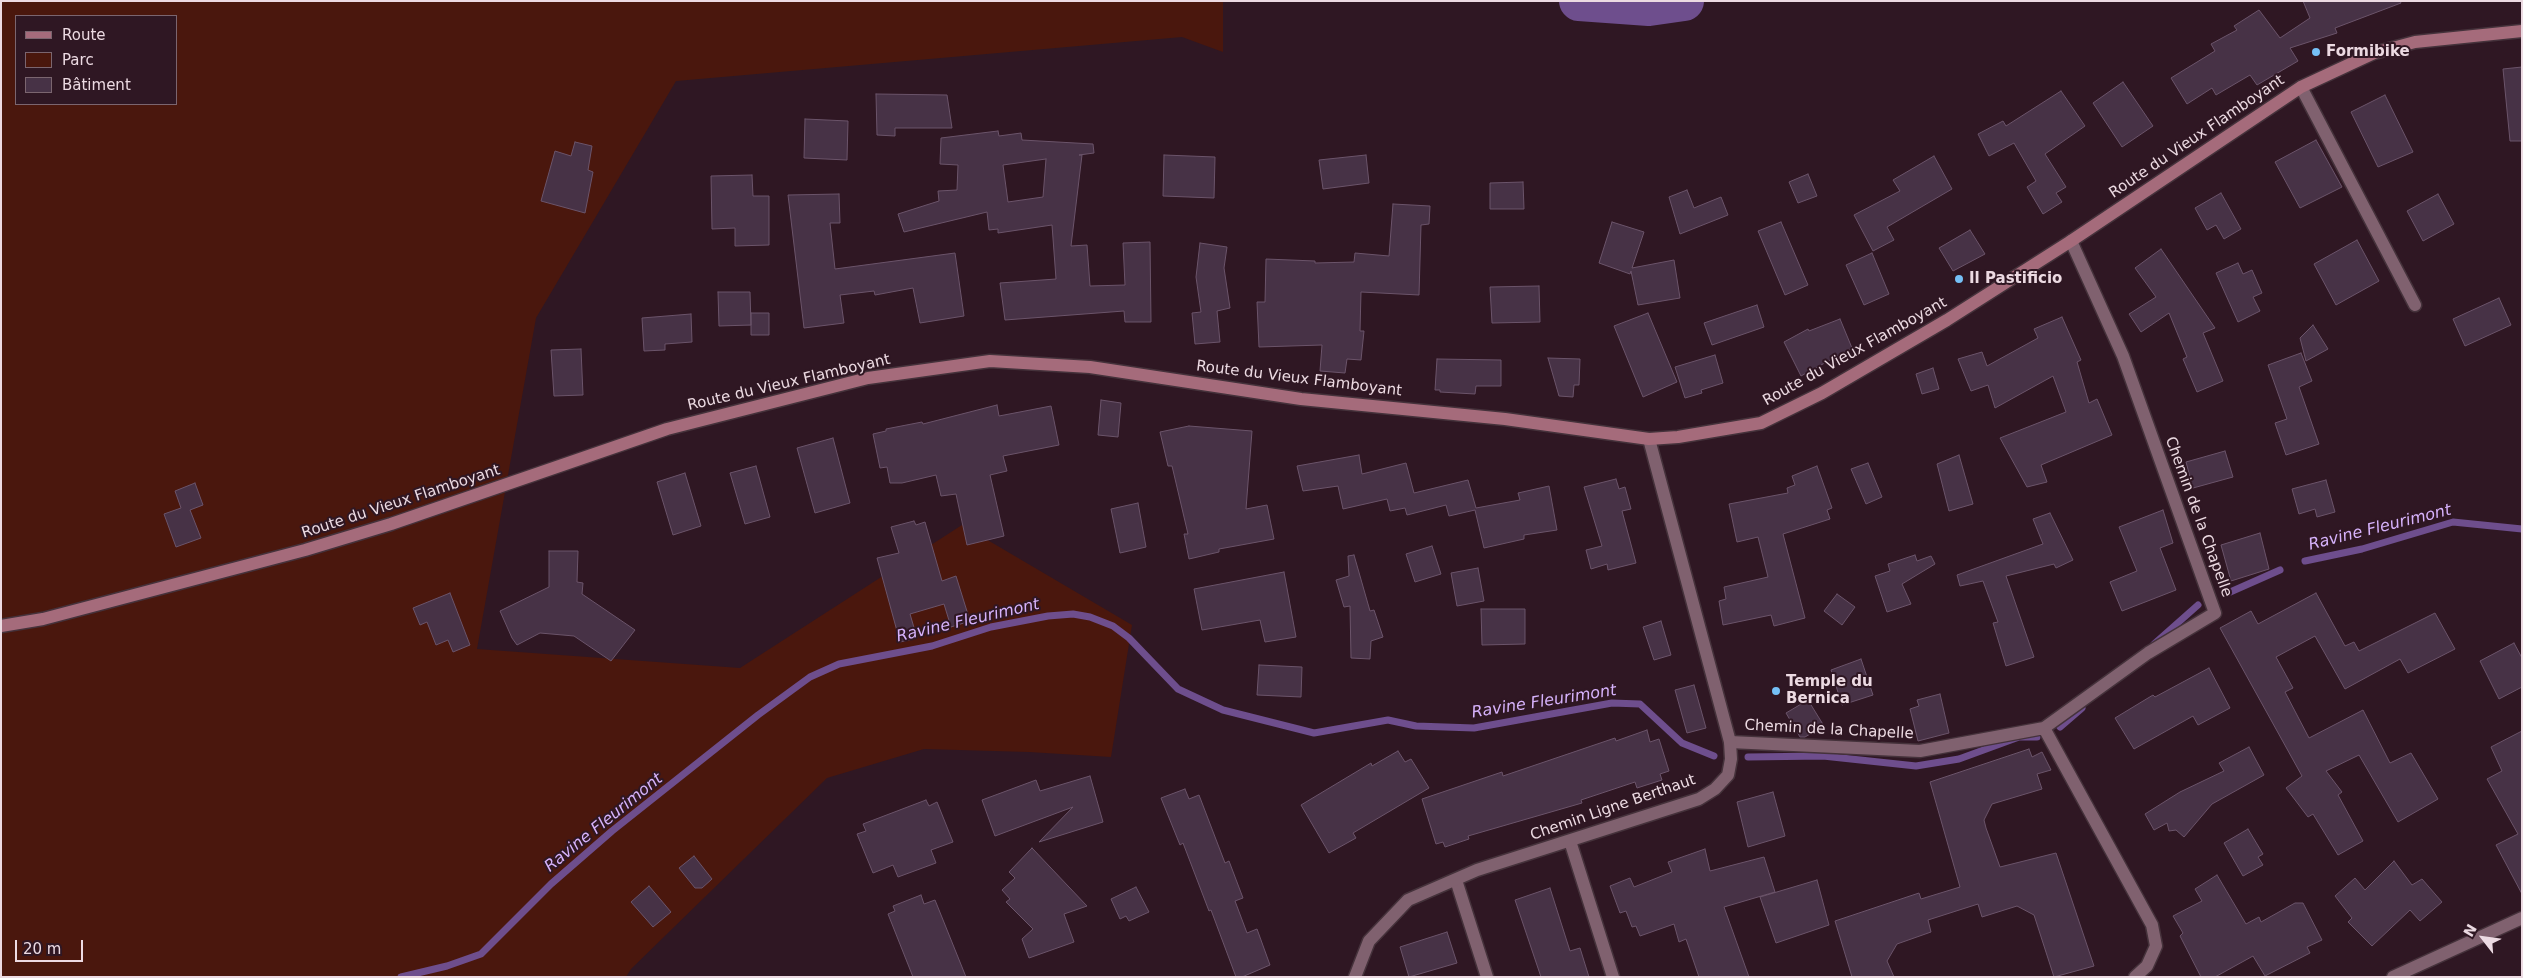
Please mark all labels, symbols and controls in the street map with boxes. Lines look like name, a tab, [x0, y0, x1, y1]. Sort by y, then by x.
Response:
legend	[15, 15, 178, 105]
text: Route	[62, 26, 106, 44]
place label: Formibike	[2326, 43, 2410, 61]
marker: Formibike	[2310, 46, 2322, 58]
text: Parc	[62, 51, 94, 69]
street label: Route du Vieux Flamboyant	[2106, 72, 2288, 202]
text: Bâtiment	[62, 76, 131, 94]
place label: Il Pastificio	[1969, 270, 2062, 288]
marker: Il Pastificio	[1953, 273, 1965, 285]
street label: Route du Vieux Flamboyant	[1760, 294, 1950, 410]
street label: Route du Vieux Flamboyant	[686, 351, 892, 415]
street label: Route du Vieux Flamboyant	[1195, 357, 1403, 401]
street label: Chemin de la Chapelle	[2161, 434, 2235, 600]
street label: Route du Vieux Flamboyant	[300, 461, 502, 543]
water label: Ravine Fleurimont	[2307, 501, 2453, 555]
water label: Ravine Fleurimont	[895, 595, 1041, 647]
place label: Temple du Bernica	[1786, 673, 1873, 708]
water label: Ravine Fleurimont	[1470, 681, 1618, 723]
marker: Temple du Bernica	[1770, 685, 1782, 697]
street label: Chemin de la Chapelle	[1744, 717, 1914, 743]
water label: Ravine Fleurimont	[541, 769, 667, 877]
street label: Chemin Ligne Berthaut	[1528, 771, 1698, 845]
north arrow	[2458, 913, 2508, 963]
text: N	[2460, 921, 2480, 940]
scale bar	[18, 930, 85, 962]
text: 20 m	[23, 940, 61, 958]

